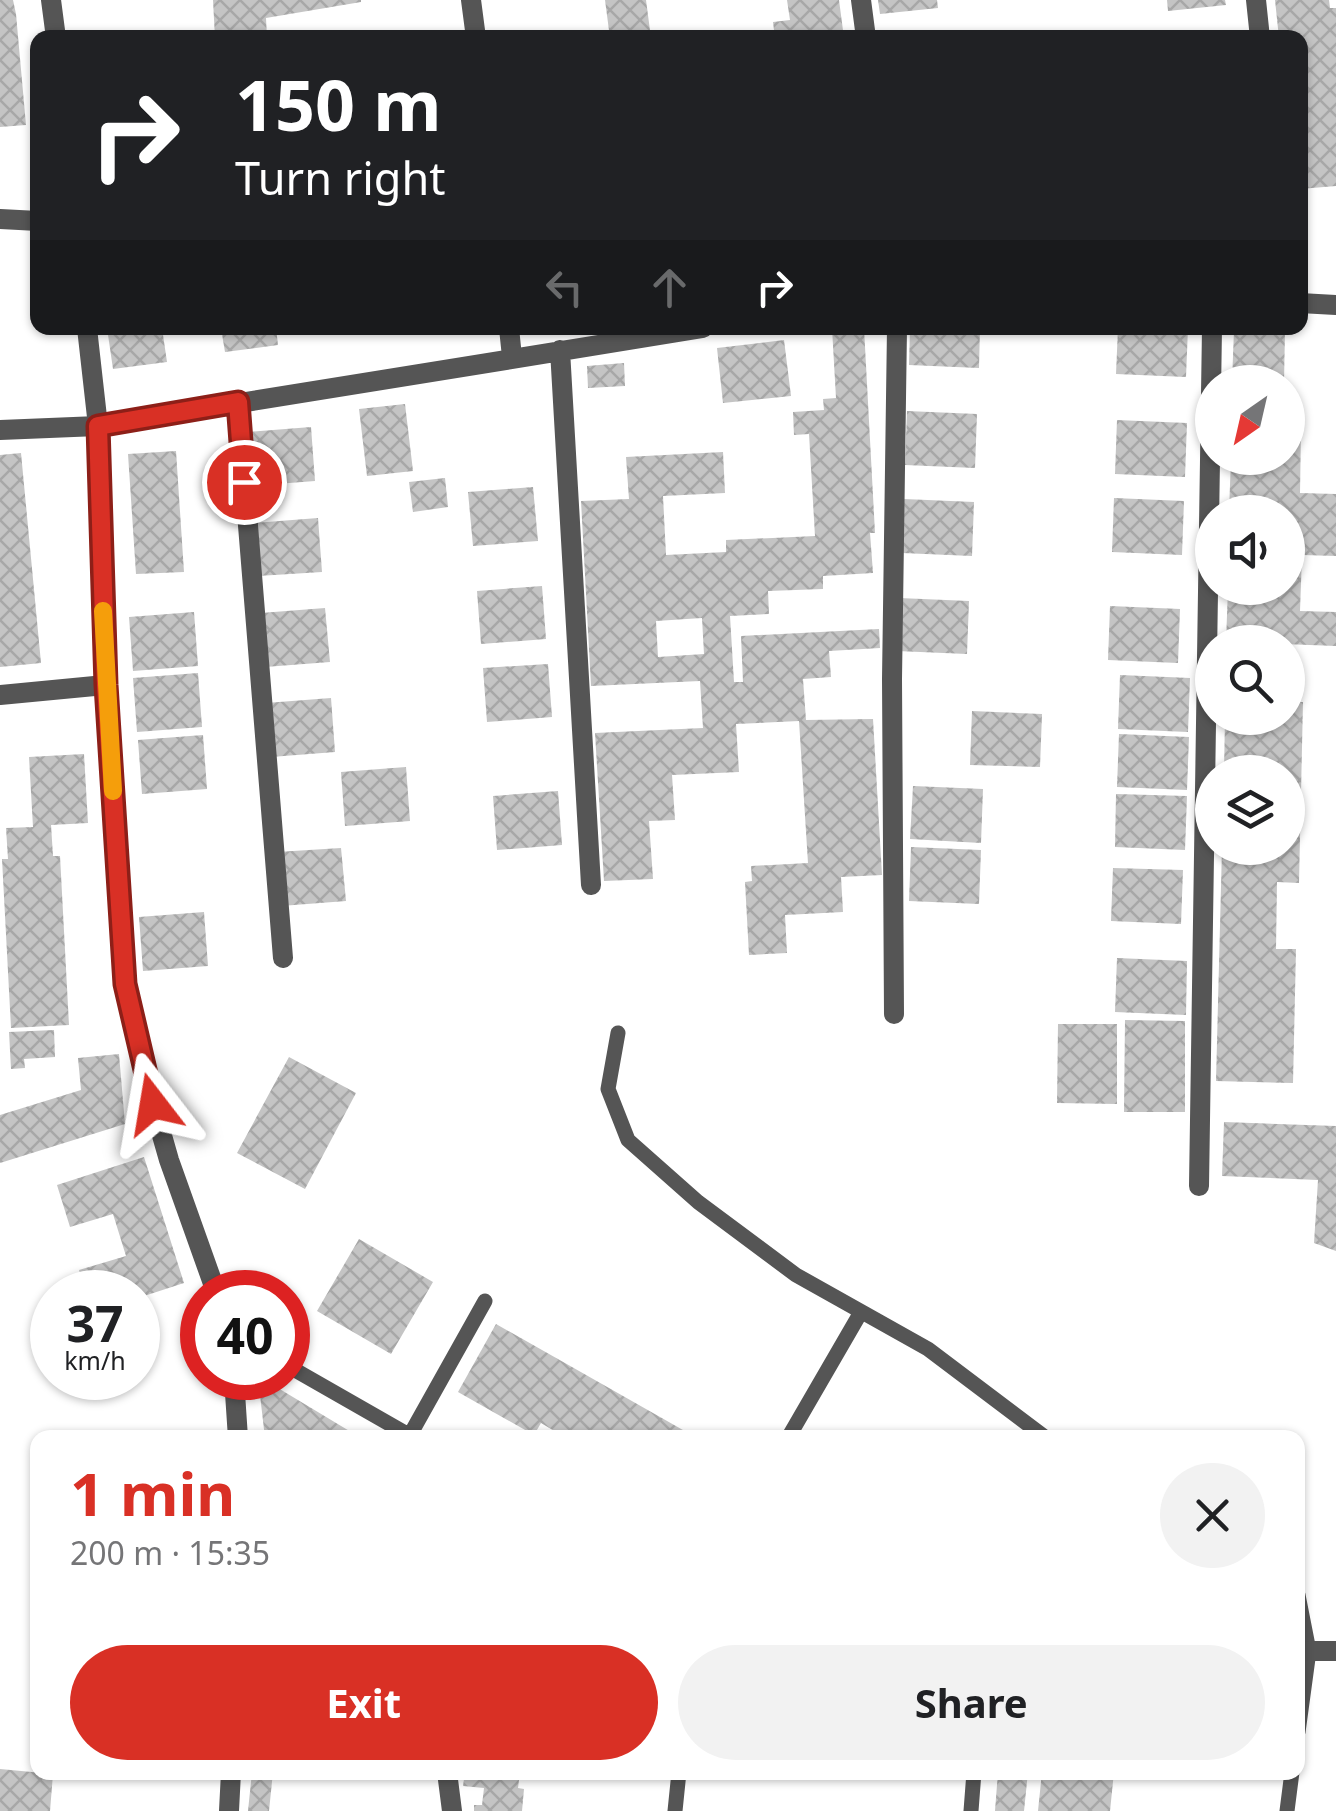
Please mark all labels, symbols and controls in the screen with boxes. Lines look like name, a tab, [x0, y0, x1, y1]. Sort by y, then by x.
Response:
text: 150 m	[235, 56, 442, 152]
icon: right	[70, 70, 200, 200]
text: Turn right	[235, 147, 446, 208]
icon: left	[537, 260, 592, 315]
icon: ahead	[642, 260, 697, 315]
icon: right	[747, 260, 802, 315]
north arrow	[1195, 365, 1305, 475]
map controls	[1195, 365, 1305, 865]
pin	[202, 440, 287, 525]
icon: arrive	[217, 455, 272, 510]
button: sound	[1195, 495, 1305, 605]
button: search	[1195, 625, 1305, 735]
button: layers	[1195, 755, 1305, 865]
position arrow	[101, 1052, 205, 1156]
speed limit sign: 40	[180, 1270, 310, 1400]
text: 37	[66, 1289, 124, 1357]
text: km/h	[64, 1343, 126, 1377]
text: 1 min	[70, 1452, 235, 1534]
button: close	[1160, 1463, 1265, 1568]
text: 200 m · 15:35	[70, 1531, 270, 1574]
button: Exit	[70, 1645, 658, 1760]
button: Share	[678, 1645, 1265, 1760]

